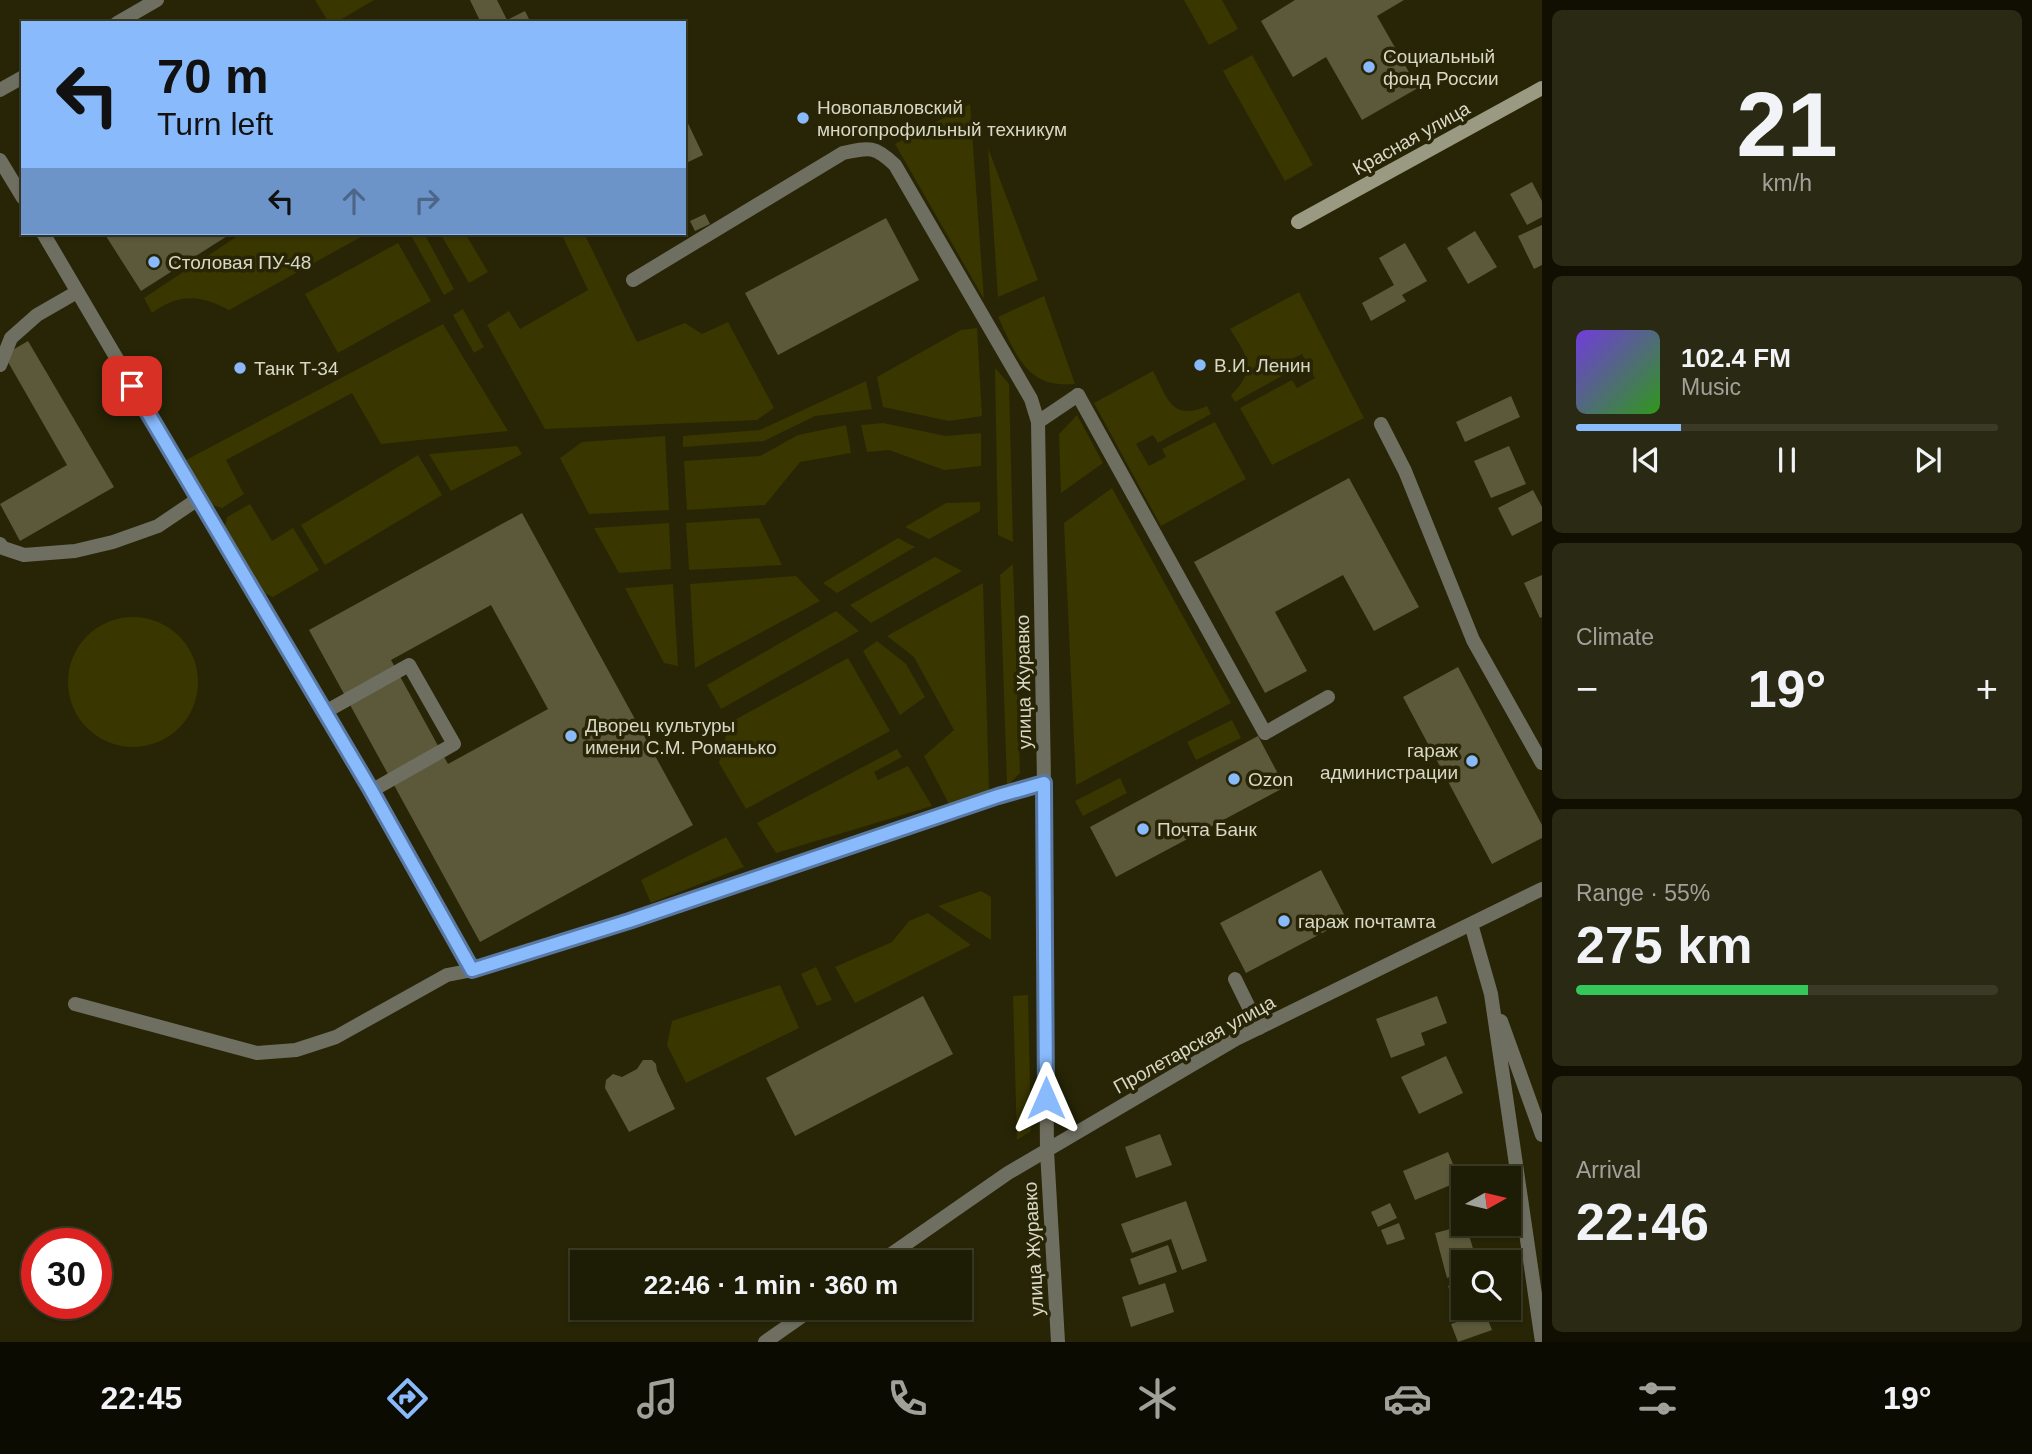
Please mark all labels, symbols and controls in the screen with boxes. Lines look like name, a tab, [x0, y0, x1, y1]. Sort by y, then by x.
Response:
place label: Социальный фонд России	[1383, 46, 1499, 89]
icon: left	[42, 49, 133, 140]
text: 70 m	[157, 49, 269, 103]
marker: Социальный фонд России	[1361, 59, 1377, 75]
text: 21	[1736, 74, 1838, 175]
place label: Новопавловский многопрофильный техникум	[817, 97, 1067, 140]
street label: Красная улица	[1349, 97, 1474, 179]
text: Turn left	[157, 106, 273, 142]
marker: Новопавловский многопрофильный техникум	[795, 110, 811, 126]
text: km/h	[1762, 170, 1812, 196]
icon: left	[262, 182, 300, 220]
icon: ahead	[335, 182, 373, 220]
icon: right	[408, 182, 446, 220]
place label: Столовая ПУ-48	[168, 252, 311, 273]
marker: Столовая ПУ-48	[146, 254, 162, 270]
text: 102.4 FM	[1681, 343, 1791, 373]
place label: В.И. Ленин	[1214, 355, 1311, 376]
pin	[102, 356, 162, 416]
marker: В.И. Ленин	[1192, 357, 1208, 373]
place label: Танк Т-34	[254, 358, 339, 379]
marker: Танк Т-34	[232, 360, 248, 376]
icon: arrive	[113, 367, 151, 405]
text: Music	[1681, 374, 1741, 400]
icon: previous	[1627, 441, 1665, 479]
icon: pause	[1768, 441, 1806, 479]
icon: next	[1909, 441, 1947, 479]
street label: улица Журавко	[1012, 615, 1035, 749]
text: Climate	[1576, 624, 1654, 650]
text: 19°	[1748, 660, 1826, 718]
text: −	[1576, 668, 1598, 710]
text: +	[1976, 668, 1998, 710]
place label: Дворец культуры имени С.М. Романько	[585, 715, 777, 758]
marker: Дворец культуры имени С.М. Романько	[563, 728, 579, 744]
place label: гараж администрации	[1320, 740, 1458, 783]
marker: гараж администрации	[1464, 753, 1480, 769]
place label: Ozon	[1248, 769, 1293, 790]
marker: Ozon	[1226, 771, 1242, 787]
place label: Почта Банк	[1157, 819, 1258, 840]
marker: Почта Банк	[1135, 821, 1151, 837]
text: Range · 55%	[1576, 880, 1710, 906]
place label: гараж почтамта	[1298, 911, 1436, 932]
marker: гараж почтамта	[1276, 913, 1292, 929]
text: 275 km	[1576, 916, 1752, 974]
street label: Пролетарская улица	[1110, 991, 1279, 1098]
position arrow	[1009, 1061, 1083, 1135]
text: Arrival	[1576, 1157, 1641, 1183]
north arrow	[1451, 1166, 1521, 1236]
map controls	[1451, 1166, 1521, 1320]
street label: улица Журавко	[1019, 1181, 1048, 1317]
text: 22:46	[1576, 1193, 1709, 1251]
speed limit sign: 30	[21, 1228, 112, 1319]
button: search	[1451, 1250, 1521, 1320]
text: 22:46 · 1 min · 360 m	[644, 1270, 898, 1300]
icon: directions	[383, 1374, 432, 1423]
icon: music	[633, 1374, 682, 1423]
icon: phone	[883, 1374, 932, 1423]
icon: climate	[1133, 1374, 1182, 1423]
icon: car	[1383, 1374, 1432, 1423]
icon: filters	[1633, 1374, 1682, 1423]
text: 22:45	[100, 1380, 182, 1416]
text: 19°	[1883, 1380, 1932, 1416]

